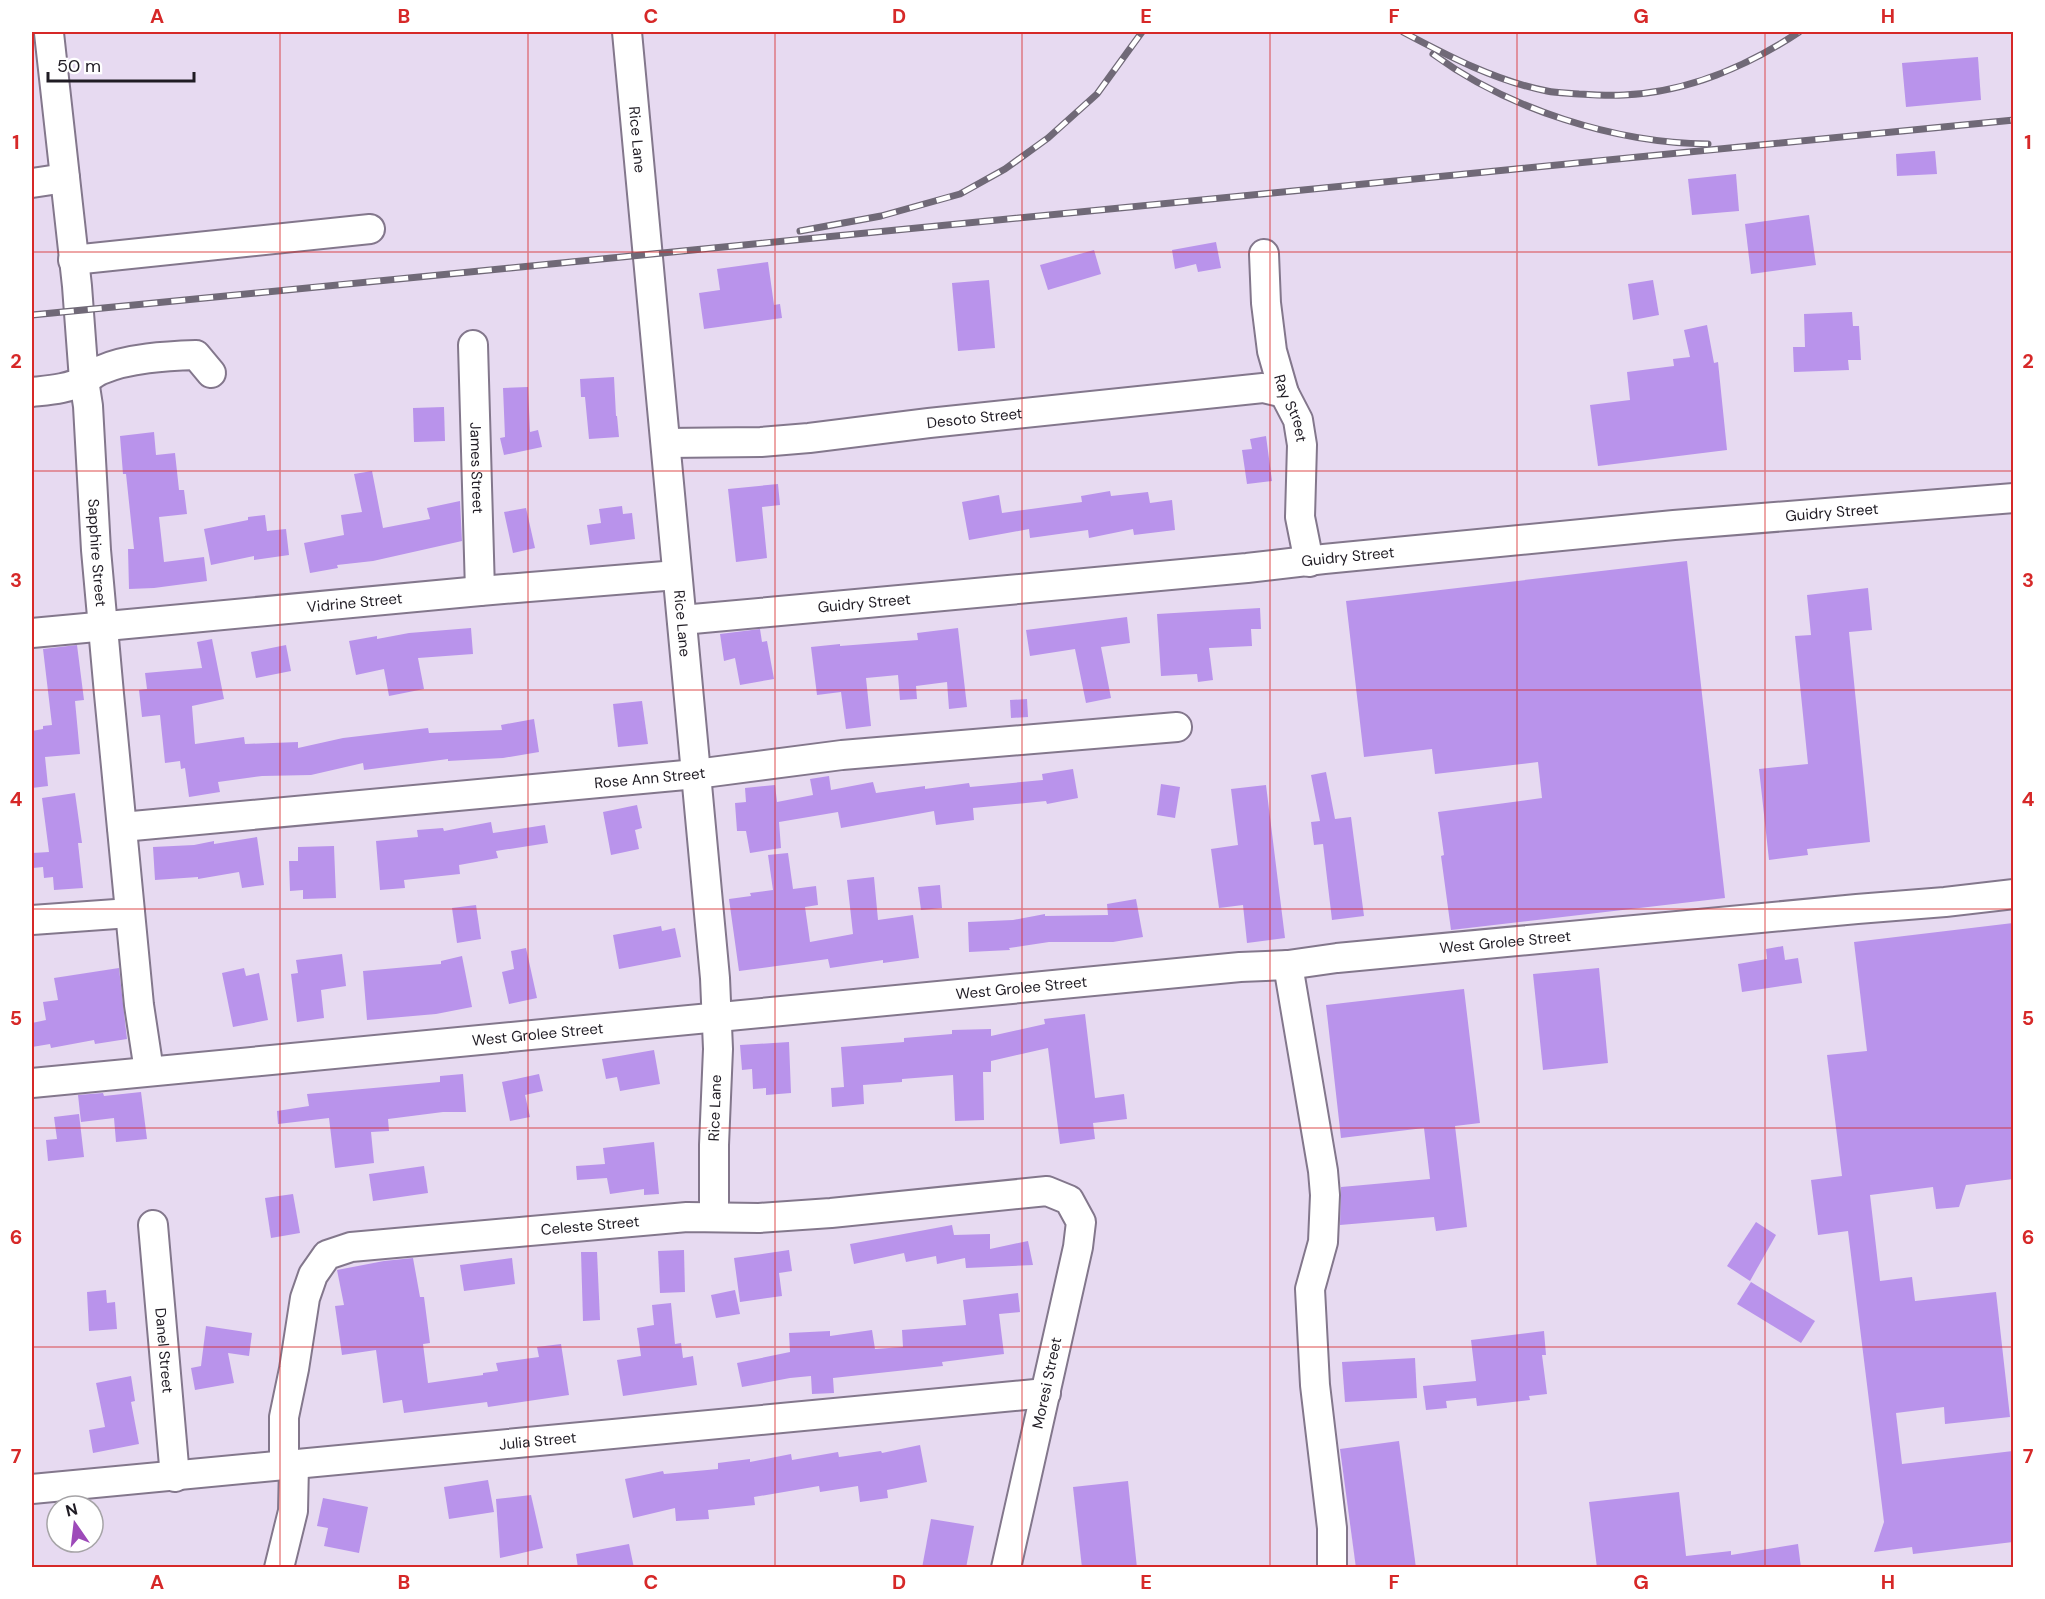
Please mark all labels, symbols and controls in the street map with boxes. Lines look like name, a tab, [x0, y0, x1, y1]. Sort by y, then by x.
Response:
text: A	[150, 3, 164, 29]
text: B	[398, 3, 410, 29]
text: C	[644, 3, 658, 29]
text: D	[892, 3, 906, 29]
text: E	[1140, 3, 1152, 29]
text: F	[1388, 3, 1400, 29]
text: G	[1633, 3, 1649, 29]
text: H	[1881, 3, 1895, 29]
scale bar	[48, 45, 194, 83]
text: 50 m	[57, 54, 101, 78]
street label: Rice Lane	[624, 105, 650, 174]
text: 1	[12, 129, 20, 155]
text: 1	[2024, 129, 2032, 155]
text: 2	[10, 348, 22, 374]
text: 2	[2022, 348, 2034, 374]
street label: Ray Street	[1269, 372, 1311, 444]
street label: Desoto Street	[926, 403, 1024, 433]
street label: James Street	[465, 422, 488, 514]
street label: Sapphire Street	[83, 498, 111, 608]
street label: Guidry Street	[1785, 499, 1879, 526]
street label: Guidry Street	[1300, 542, 1396, 572]
text: 3	[10, 567, 22, 593]
text: 3	[2022, 567, 2034, 593]
street label: Vidrine Street	[306, 588, 403, 617]
street label: Rice Lane	[669, 589, 695, 658]
street label: Guidry Street	[817, 589, 912, 617]
street label: Rose Ann Street	[593, 763, 706, 793]
text: 4	[10, 786, 23, 812]
text: 4	[2022, 786, 2035, 812]
street label: West Grolee Street	[1439, 926, 1572, 958]
street label: West Grolee Street	[955, 972, 1088, 1004]
text: 5	[10, 1005, 22, 1031]
text: 5	[2022, 1005, 2034, 1031]
street label: West Grolee Street	[471, 1018, 604, 1051]
street label: Rice Lane	[704, 1074, 726, 1142]
street label: Celeste Street	[540, 1211, 640, 1240]
text: 6	[10, 1224, 22, 1250]
text: 6	[2022, 1224, 2034, 1250]
street label: Danel Street	[150, 1307, 178, 1394]
street label: Moresi Street	[1028, 1335, 1066, 1431]
street label: Julia Street	[498, 1427, 578, 1455]
text: 7	[11, 1443, 22, 1469]
text: 7	[2023, 1443, 2034, 1469]
north arrow	[45, 1494, 105, 1554]
text: N	[63, 1498, 80, 1522]
text: A	[150, 1569, 164, 1595]
text: B	[398, 1569, 410, 1595]
text: C	[644, 1569, 658, 1595]
text: D	[892, 1569, 906, 1595]
text: E	[1140, 1569, 1152, 1595]
text: F	[1388, 1569, 1400, 1595]
text: G	[1633, 1569, 1649, 1595]
text: H	[1881, 1569, 1895, 1595]

